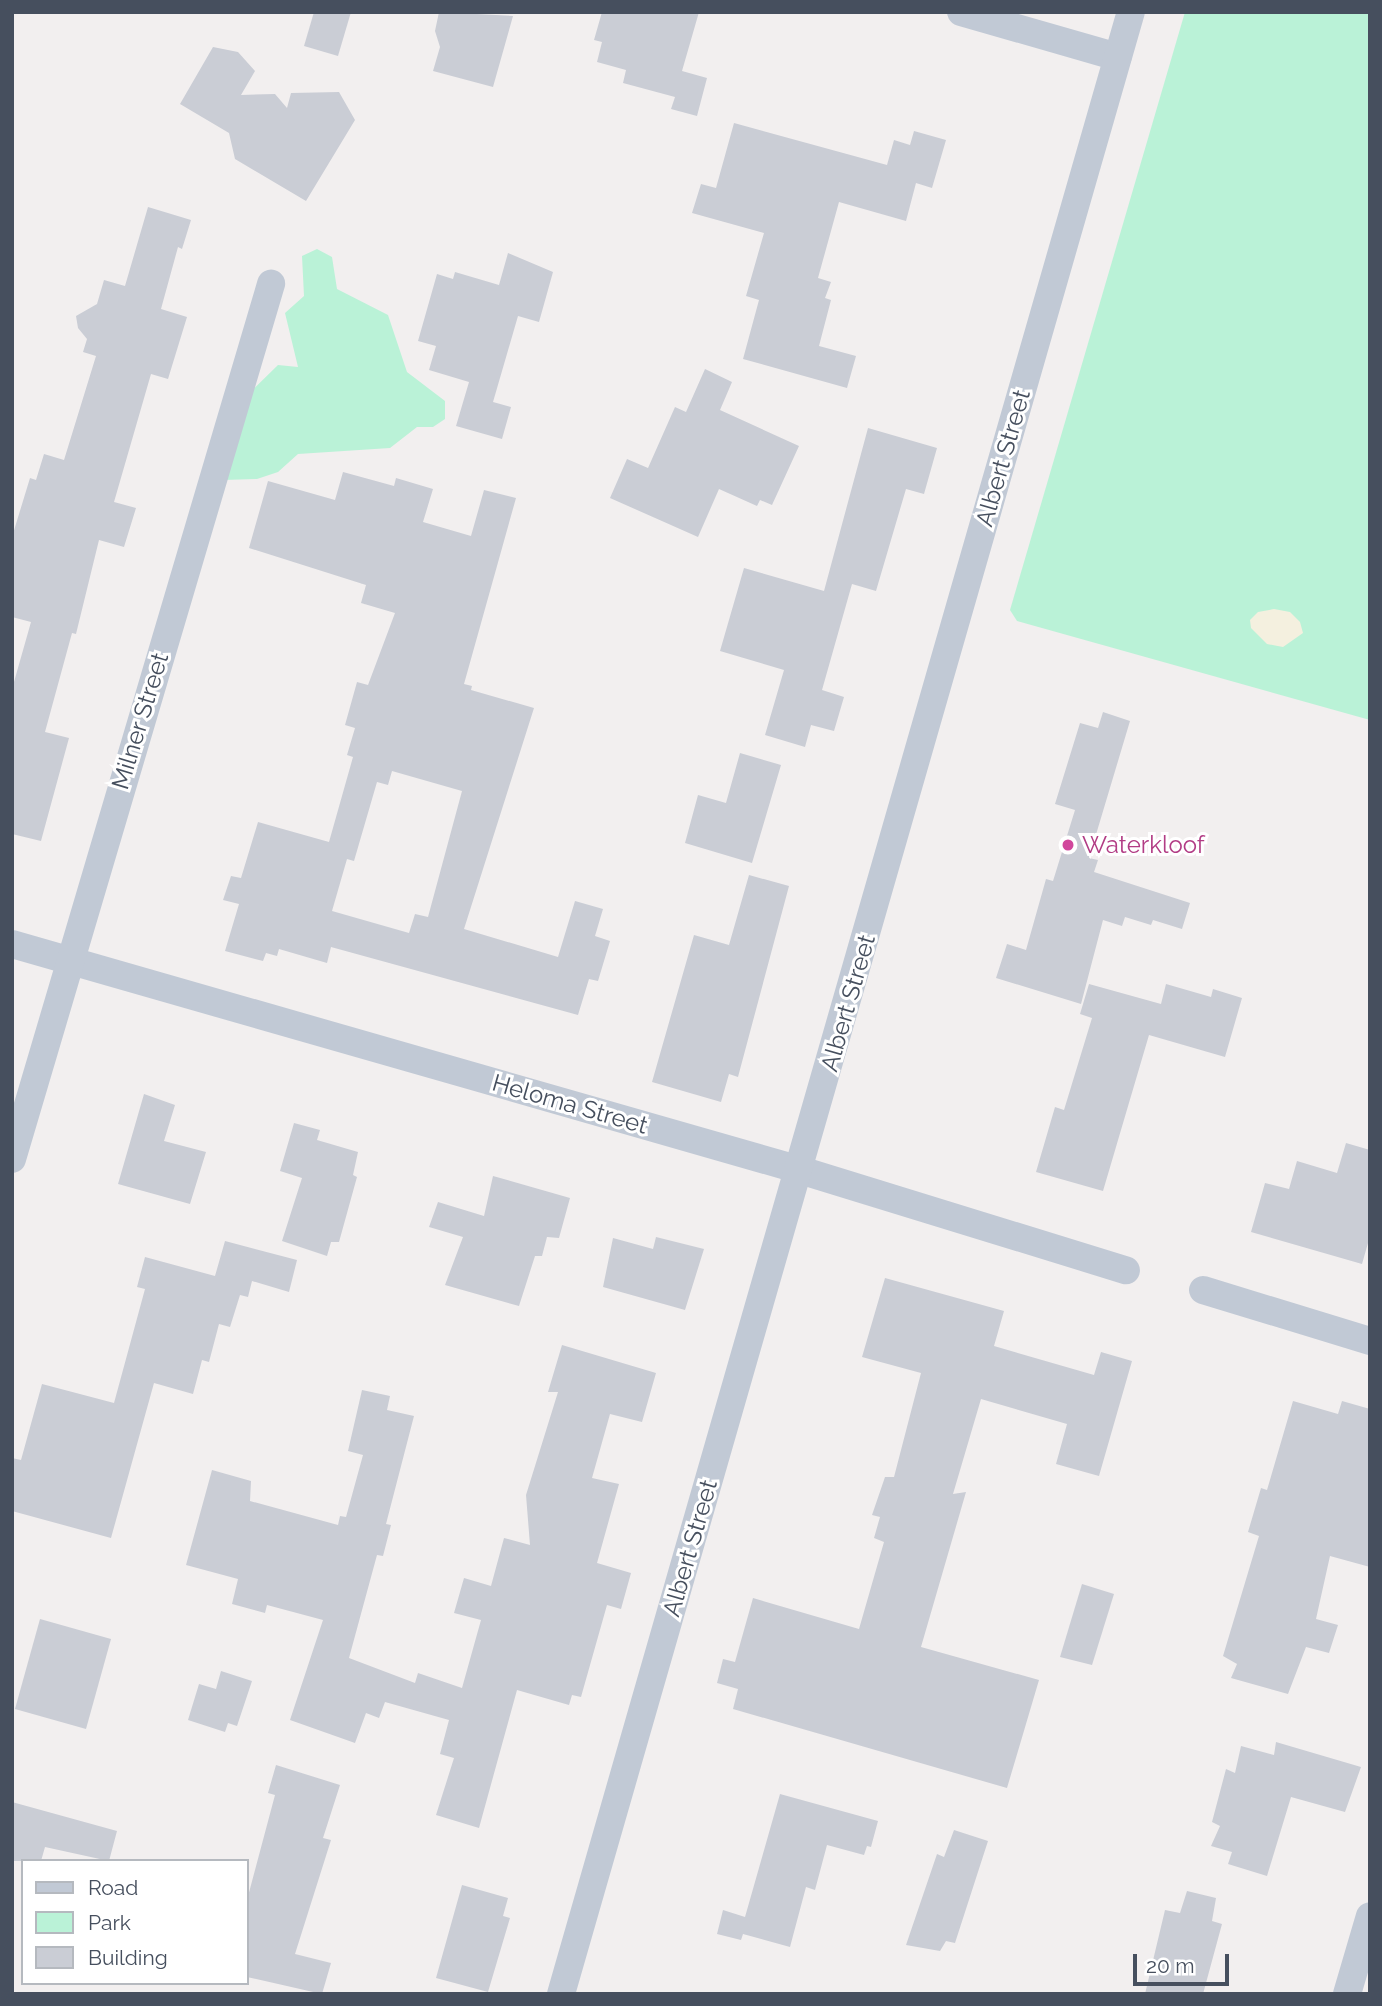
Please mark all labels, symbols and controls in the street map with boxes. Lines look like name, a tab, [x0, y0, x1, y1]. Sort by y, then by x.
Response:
street label: Albert Street	[970, 386, 1036, 530]
street label: Milner Street	[105, 649, 175, 793]
place label: Waterkloof	[1082, 831, 1205, 859]
marker: Waterkloof	[1060, 837, 1076, 853]
street label: Albert Street	[815, 931, 881, 1075]
street label: Heloma Street	[489, 1068, 651, 1140]
street label: Albert Street	[657, 1476, 723, 1620]
legend	[21, 1859, 248, 1985]
text: Road	[88, 1875, 138, 1900]
text: Park	[88, 1910, 131, 1935]
scale bar	[1137, 1940, 1233, 1984]
text: Building	[88, 1945, 168, 1970]
text: 20 m	[1146, 1953, 1194, 1978]

